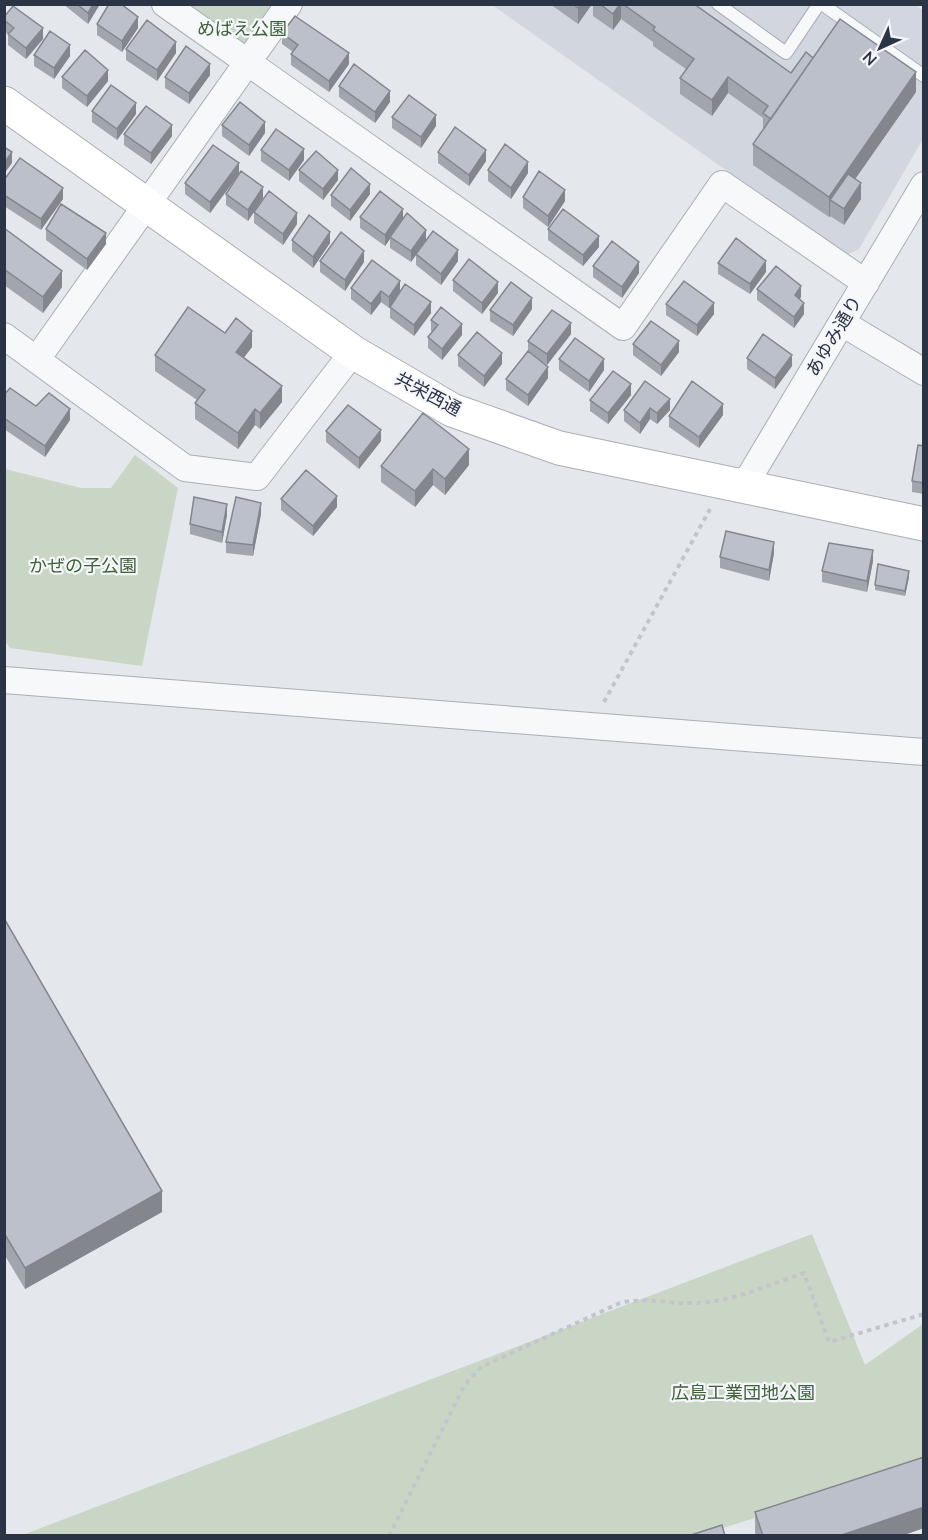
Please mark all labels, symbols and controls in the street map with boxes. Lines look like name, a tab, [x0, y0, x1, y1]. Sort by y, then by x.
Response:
park label: めばえ公園	[197, 17, 287, 40]
north arrow	[850, 18, 910, 78]
text: N	[858, 47, 881, 70]
street label: あゆみ通り	[801, 291, 867, 380]
street label: 共栄西通	[391, 367, 465, 421]
park label: かぜの子公園	[29, 554, 137, 577]
park label: 広島工業団地公園	[671, 1381, 815, 1404]

